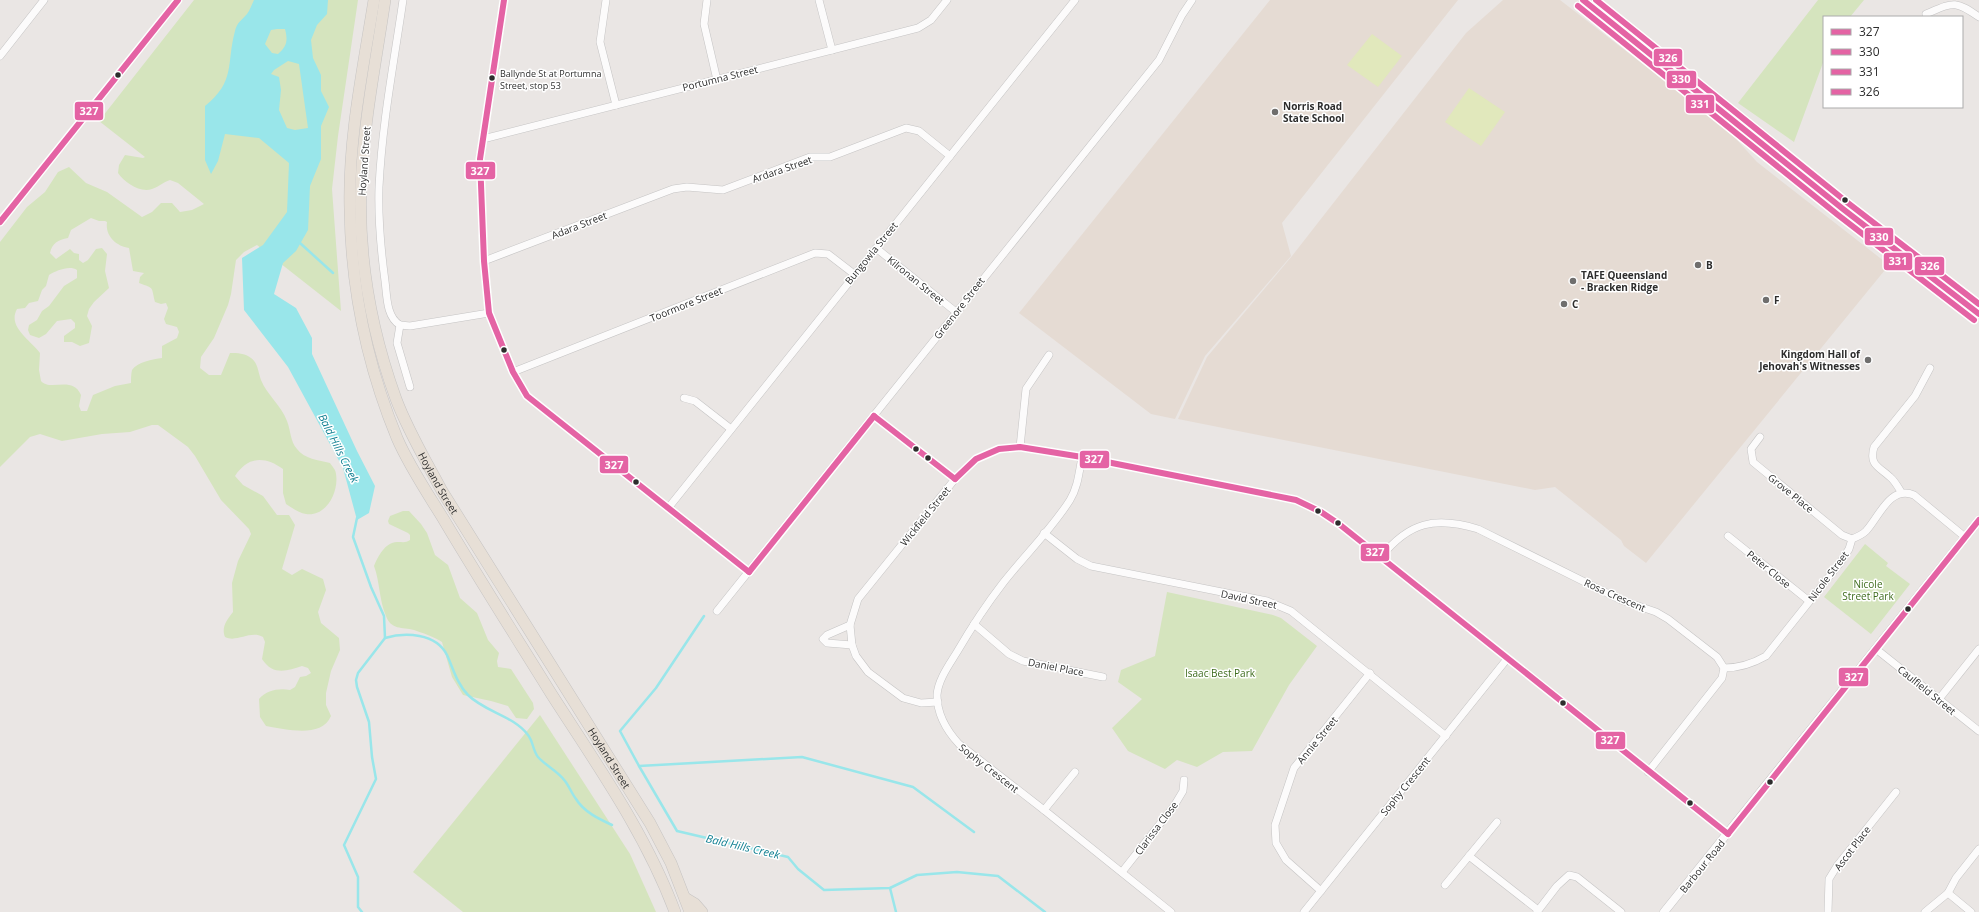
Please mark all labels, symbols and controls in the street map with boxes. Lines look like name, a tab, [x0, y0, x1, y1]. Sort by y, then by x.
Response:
legend	[1823, 16, 1963, 108]
text: 327	[1859, 23, 1880, 40]
text: 330	[1859, 43, 1880, 60]
line badge: 326	[1653, 48, 1683, 67]
text: 326	[1659, 50, 1677, 65]
street label: Portumna Street	[681, 62, 760, 94]
text: 331	[1859, 63, 1880, 80]
place label: Ballynde St at Portumna Street, stop 53	[500, 67, 601, 92]
unlabelled marker	[113, 70, 123, 80]
line badge: 330	[1666, 70, 1697, 89]
text: 330	[1672, 71, 1690, 86]
marker: Ballynde St at Portumna Street, stop 53	[487, 73, 497, 83]
text: 326	[1859, 83, 1880, 100]
line badge: 331	[1685, 94, 1715, 114]
text: 331	[1691, 96, 1709, 111]
place label: Norris Road State School	[1283, 99, 1344, 125]
line badge: 327	[74, 101, 104, 121]
text: 327	[80, 103, 98, 118]
marker: Norris Road State School	[1270, 107, 1280, 117]
street label: Hoyland Street	[355, 126, 373, 196]
street label: Ardara Street	[750, 152, 814, 186]
line badge: 327	[465, 161, 496, 180]
text: 327	[471, 163, 489, 178]
unlabelled marker	[1840, 195, 1850, 205]
street label: Adara Street	[549, 208, 609, 242]
street label: Bungowla Street	[841, 219, 901, 287]
line badge: 330	[1864, 227, 1894, 246]
text: 330	[1870, 229, 1888, 244]
line badge: 331	[1883, 252, 1913, 271]
street label: Kilronan Street	[885, 253, 948, 308]
text: 331	[1889, 253, 1907, 268]
line badge: 326	[1914, 256, 1945, 276]
place label: B	[1706, 258, 1713, 272]
text: 326	[1921, 258, 1939, 273]
marker: B	[1693, 260, 1703, 270]
place label: TAFE Queensland - Bracken Ridge	[1581, 268, 1667, 294]
street label: Greenore Street	[930, 274, 988, 342]
marker: TAFE Queensland - Bracken Ridge	[1568, 276, 1578, 286]
street label: Toormore Street	[648, 283, 725, 325]
place label: F	[1774, 293, 1780, 307]
marker: F	[1761, 295, 1771, 305]
place label: C	[1572, 297, 1579, 311]
marker: C	[1559, 299, 1569, 309]
unlabelled marker	[499, 345, 509, 355]
place label: Kingdom Hall of Jehovah's Witnesses	[1758, 347, 1861, 373]
marker: Kingdom Hall of Jehovah's Witnesses	[1863, 355, 1873, 365]
water label: Bald Hills Creek	[315, 411, 363, 486]
unlabelled marker	[911, 444, 921, 454]
street label: Hoyland Street	[415, 450, 462, 517]
line badge: 327	[1079, 450, 1110, 469]
text: 327	[1085, 451, 1103, 466]
unlabelled marker	[923, 453, 933, 463]
line badge: 327	[599, 455, 629, 474]
text: 327	[605, 457, 623, 472]
street label: Grove Place	[1765, 470, 1817, 516]
unlabelled marker	[631, 477, 641, 487]
street label: Wickfield Street	[897, 483, 954, 549]
unlabelled marker	[1313, 506, 1323, 516]
unlabelled marker	[1333, 518, 1343, 528]
line badge: 327	[1360, 543, 1390, 562]
text: 327	[1366, 544, 1384, 559]
street label: Peter Close	[1744, 547, 1794, 591]
street label: Nicole Street	[1804, 548, 1852, 604]
street label: Rosa Crescent	[1582, 575, 1648, 615]
park label: Nicole Street Park	[1842, 577, 1894, 603]
street label: David Street	[1220, 586, 1279, 612]
unlabelled marker	[1903, 604, 1913, 614]
street label: Daniel Place	[1027, 655, 1086, 679]
street label: Caulfield Street	[1895, 662, 1959, 718]
park label: Isaac Best Park	[1185, 666, 1256, 680]
line badge: 327	[1838, 667, 1869, 687]
text: 327	[1845, 669, 1863, 684]
unlabelled marker	[1558, 698, 1568, 708]
street label: Annie Street	[1294, 713, 1341, 767]
street label: Hoyland Street	[585, 725, 634, 792]
line badge: 327	[1595, 731, 1626, 750]
text: 327	[1601, 732, 1619, 747]
street label: Sophy Crescent	[956, 740, 1022, 796]
street label: Sophy Crescent	[1377, 753, 1433, 818]
unlabelled marker	[1765, 777, 1775, 787]
street label: Clarissa Close	[1131, 798, 1181, 858]
unlabelled marker	[1685, 798, 1695, 808]
street label: Ascot Place	[1831, 822, 1874, 873]
water label: Bald Hills Creek	[705, 830, 782, 862]
street label: Barbour Road	[1676, 836, 1728, 896]

